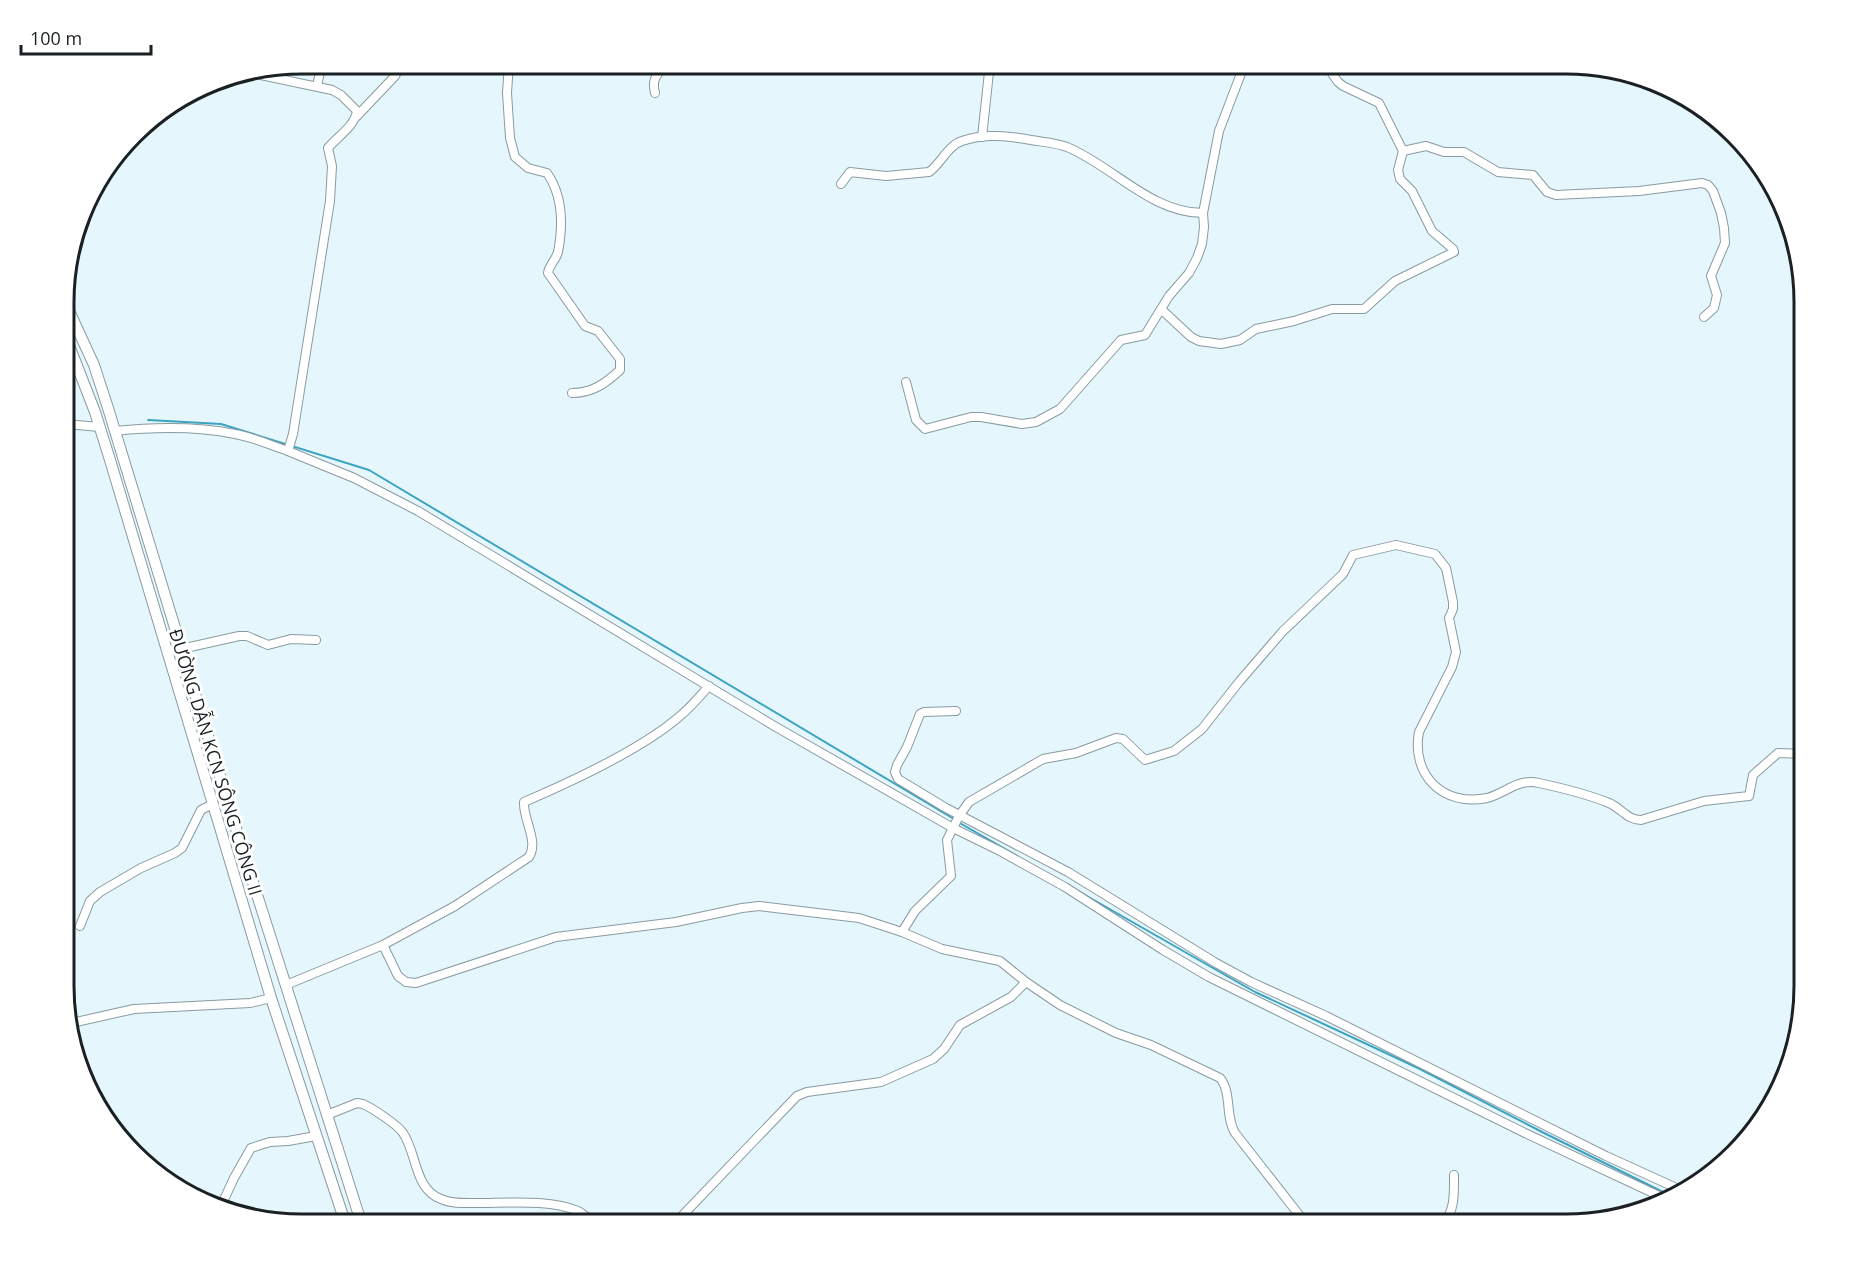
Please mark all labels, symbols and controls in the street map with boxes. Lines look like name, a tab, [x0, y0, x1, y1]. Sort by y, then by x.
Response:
scale bar	[21, 18, 152, 56]
text: 100 m	[30, 26, 82, 50]
street label: ĐƯỜNG DẪN KCN SÔNG CÔNG II	[164, 626, 269, 898]

